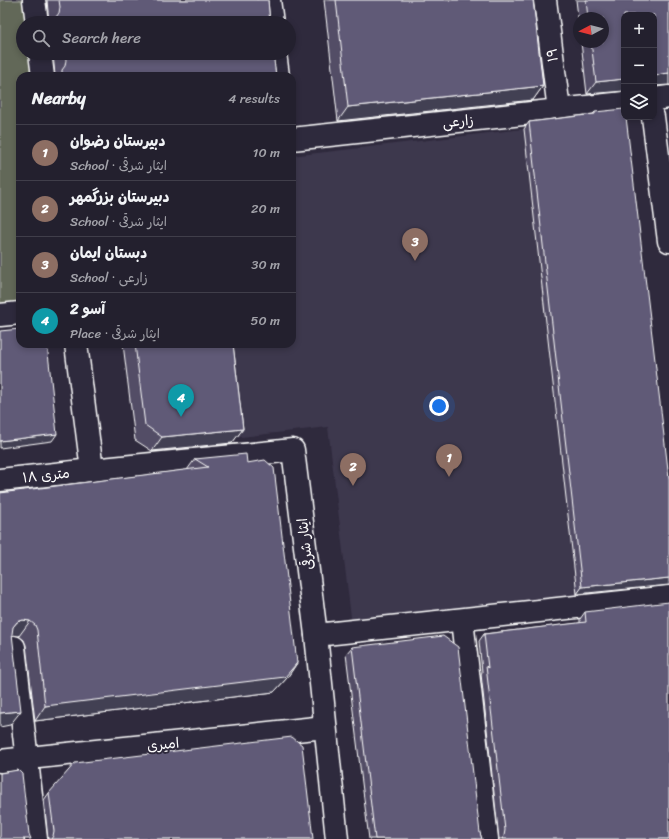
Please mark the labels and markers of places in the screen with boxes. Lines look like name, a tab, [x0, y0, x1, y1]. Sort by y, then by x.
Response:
pin: 3	[402, 228, 428, 261]
pin: 4	[168, 384, 194, 417]
pin: 1	[436, 444, 462, 477]
pin: 2	[340, 453, 366, 486]

